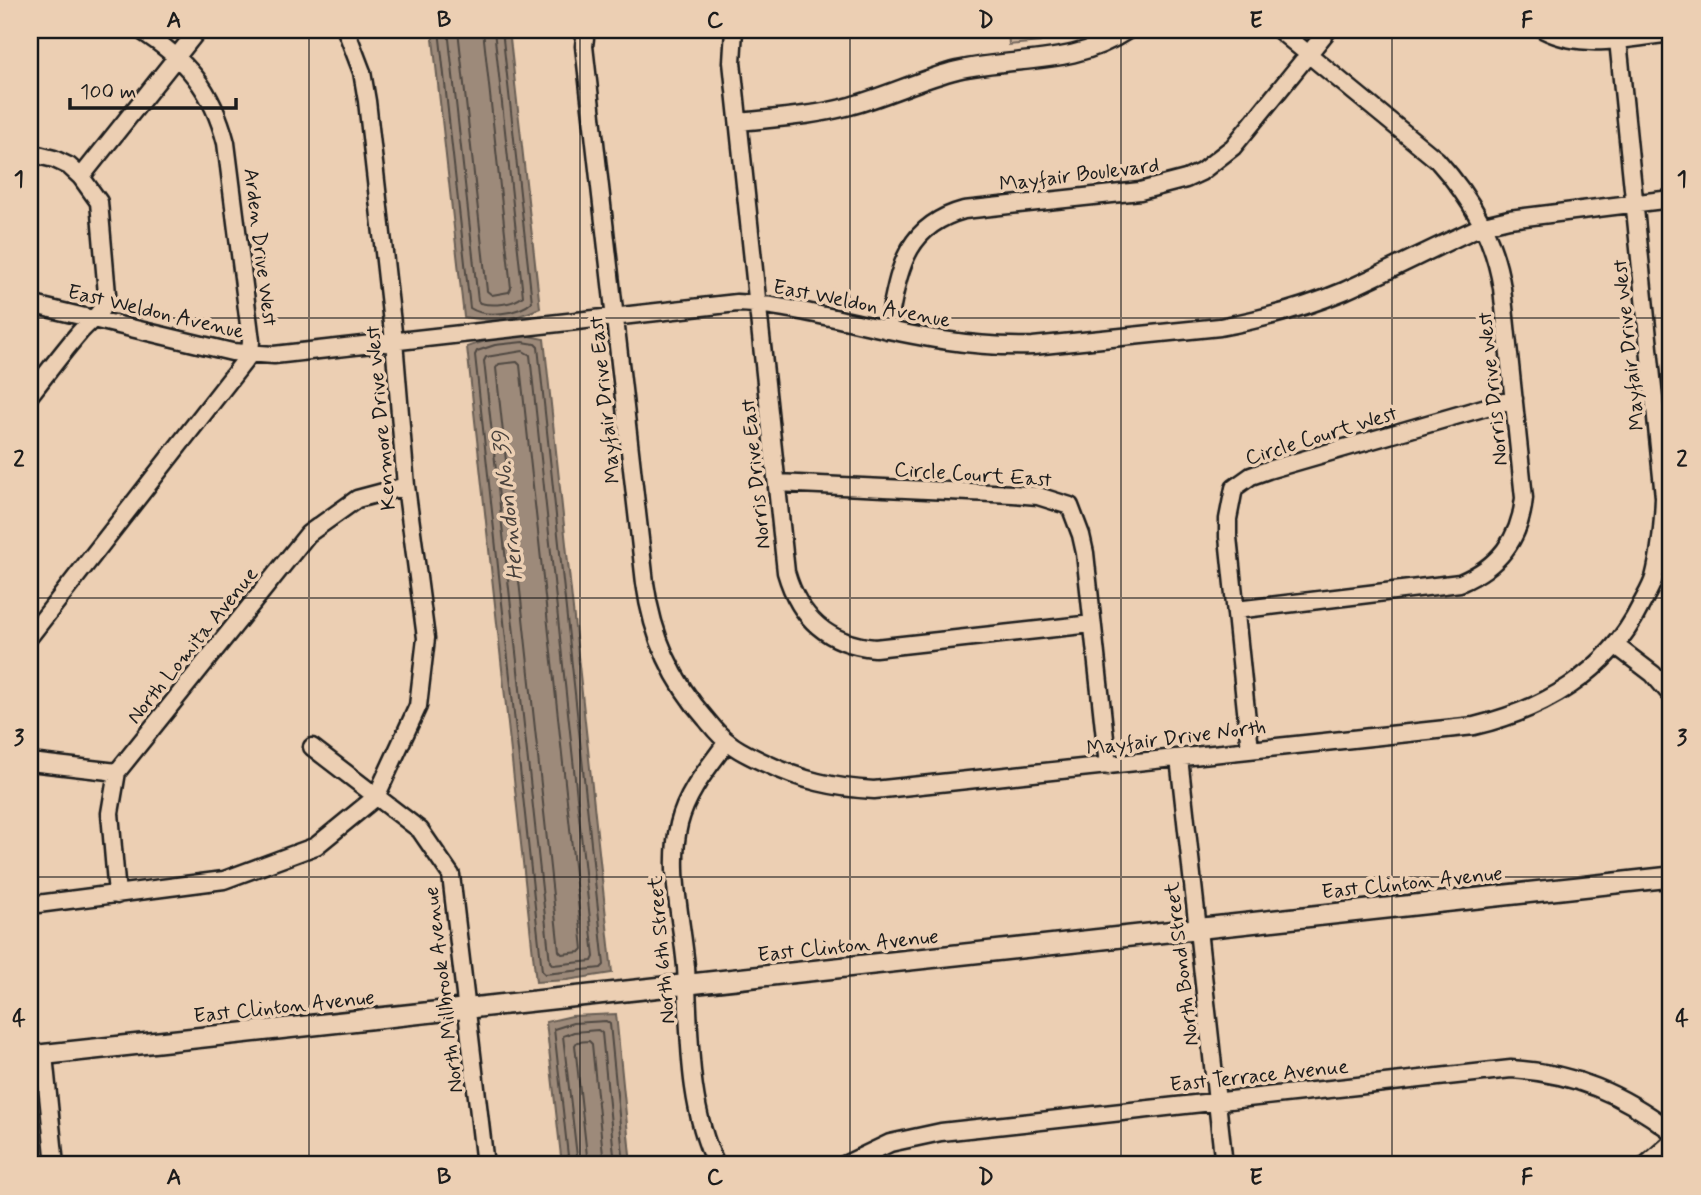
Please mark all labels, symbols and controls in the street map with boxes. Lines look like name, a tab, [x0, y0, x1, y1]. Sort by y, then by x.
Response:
text: A	[166, 6, 182, 36]
text: B	[437, 6, 452, 36]
text: C	[707, 6, 724, 36]
text: D	[978, 6, 994, 36]
text: E	[1249, 6, 1263, 36]
text: F	[1521, 6, 1533, 36]
scale bar	[70, 66, 236, 110]
text: 100 m	[80, 78, 136, 106]
street label: Mayfair Boulevard	[998, 151, 1161, 199]
text: 1	[14, 165, 24, 195]
text: 1	[1677, 165, 1687, 195]
street label: Arden Drive West	[236, 167, 284, 328]
street label: Mayfair Drive West	[1606, 257, 1652, 432]
street label: East Weldon Avenue	[771, 273, 953, 335]
street label: East Weldon Avenue	[65, 278, 247, 346]
street label: Norris Drive West	[1471, 310, 1515, 467]
street label: Mayfair Drive East	[582, 314, 628, 485]
street label: Kenmore Drive West	[359, 324, 403, 511]
street label: Norris Drive East	[734, 397, 778, 550]
street label: Circle Court West	[1242, 399, 1401, 472]
water label: Herndon No. 39	[486, 428, 532, 582]
text: 2	[13, 445, 25, 475]
text: 2	[1676, 445, 1688, 475]
street label: Circle Court East	[893, 456, 1053, 495]
street label: North Lomita Avenue	[121, 561, 265, 730]
street label: Mayfair Drive North	[1085, 713, 1267, 763]
text: 3	[14, 724, 25, 754]
text: 3	[1677, 724, 1688, 754]
street label: East Clinton Avenue	[1320, 860, 1504, 906]
street label: North 6th Street	[642, 874, 682, 1025]
street label: North Bond Street	[1158, 880, 1206, 1048]
street label: North Millbrook Avenue	[417, 885, 471, 1095]
street label: East Clinton Avenue	[756, 923, 940, 969]
street label: East Clinton Avenue	[192, 984, 376, 1030]
text: 4	[12, 1004, 26, 1034]
text: 4	[1675, 1004, 1689, 1034]
street label: East Terrace Avenue	[1168, 1053, 1350, 1099]
text: A	[166, 1163, 182, 1193]
text: B	[437, 1163, 452, 1193]
text: C	[707, 1163, 724, 1193]
text: D	[978, 1163, 994, 1193]
text: E	[1249, 1163, 1263, 1193]
text: F	[1521, 1163, 1533, 1193]

